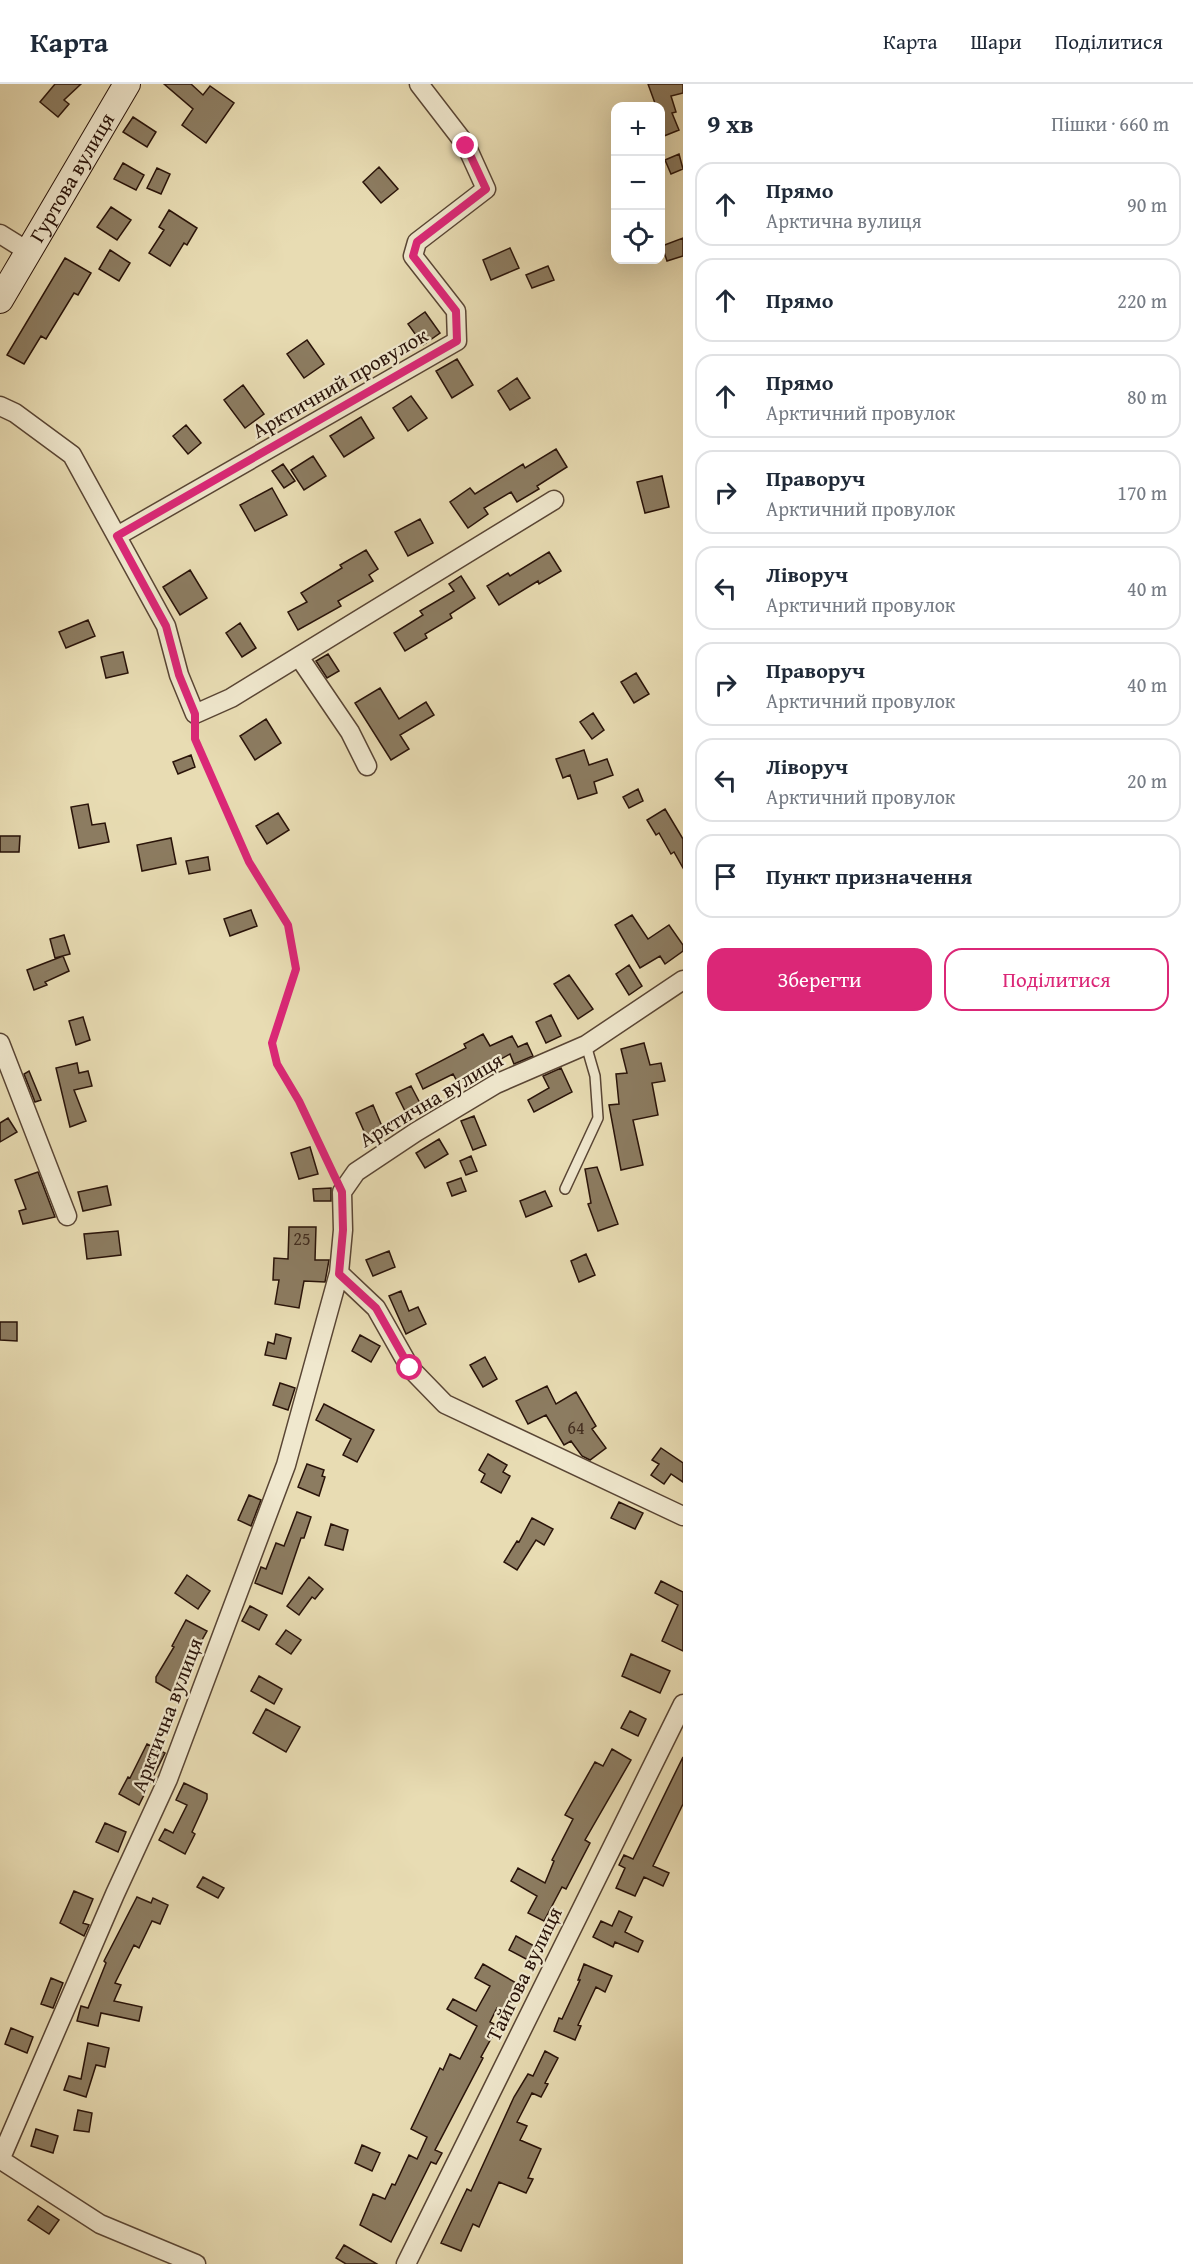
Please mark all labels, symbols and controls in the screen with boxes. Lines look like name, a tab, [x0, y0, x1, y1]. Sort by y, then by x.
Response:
text: Карта	[30, 21, 108, 62]
text: Карта	[883, 26, 937, 57]
text: Шари	[970, 26, 1022, 57]
text: Поділитися	[1055, 26, 1163, 57]
map controls	[611, 102, 665, 264]
button: +	[611, 102, 665, 156]
text: 9 хв	[707, 104, 754, 143]
street label: Гуртова вулиця	[21, 106, 122, 248]
text: Пішки · 660 m	[1051, 109, 1169, 138]
route end	[452, 132, 478, 158]
button: −	[611, 156, 665, 210]
text: Прямо	[766, 174, 833, 206]
icon: ahead	[709, 188, 742, 221]
text: 90 m	[1127, 190, 1167, 219]
text: Арктична вулиця	[766, 206, 922, 235]
button: locate	[611, 210, 665, 264]
icon: ahead	[709, 284, 742, 317]
text: Прямо	[766, 284, 833, 316]
text: 220 m	[1117, 286, 1167, 315]
street label: Арктичний провулок	[246, 319, 434, 446]
text: Прямо	[766, 366, 833, 398]
icon: ahead	[709, 380, 742, 413]
text: 80 m	[1127, 382, 1167, 411]
text: Арктичний провулок	[766, 398, 955, 427]
text: Праворуч	[766, 462, 865, 494]
icon: right	[709, 476, 742, 509]
text: 170 m	[1117, 478, 1167, 507]
text: Арктичний провулок	[766, 494, 955, 523]
text: Ліворуч	[766, 558, 848, 590]
icon: left	[709, 572, 742, 605]
text: 40 m	[1127, 574, 1167, 603]
text: Арктичний провулок	[766, 590, 955, 619]
text: Праворуч	[766, 654, 865, 686]
icon: right	[709, 668, 742, 701]
text: 40 m	[1127, 670, 1167, 699]
text: Арктичний провулок	[766, 686, 955, 715]
text: Ліворуч	[766, 750, 848, 782]
icon: left	[709, 764, 742, 797]
text: 20 m	[1127, 766, 1167, 795]
text: Арктичний провулок	[766, 782, 955, 811]
icon: arrive	[709, 860, 742, 893]
text: Пункт призначення	[766, 860, 972, 892]
button: Зберегти	[707, 948, 932, 1011]
button: Поділитися	[944, 948, 1169, 1011]
street label: Арктична вулиця	[353, 1044, 509, 1155]
house number: 25	[293, 1225, 311, 1252]
route start	[396, 1354, 422, 1380]
house number: 64	[567, 1414, 585, 1441]
street label: Арктична вулиця	[123, 1633, 210, 1797]
street label: Тайгова вулиця	[478, 1901, 570, 2046]

